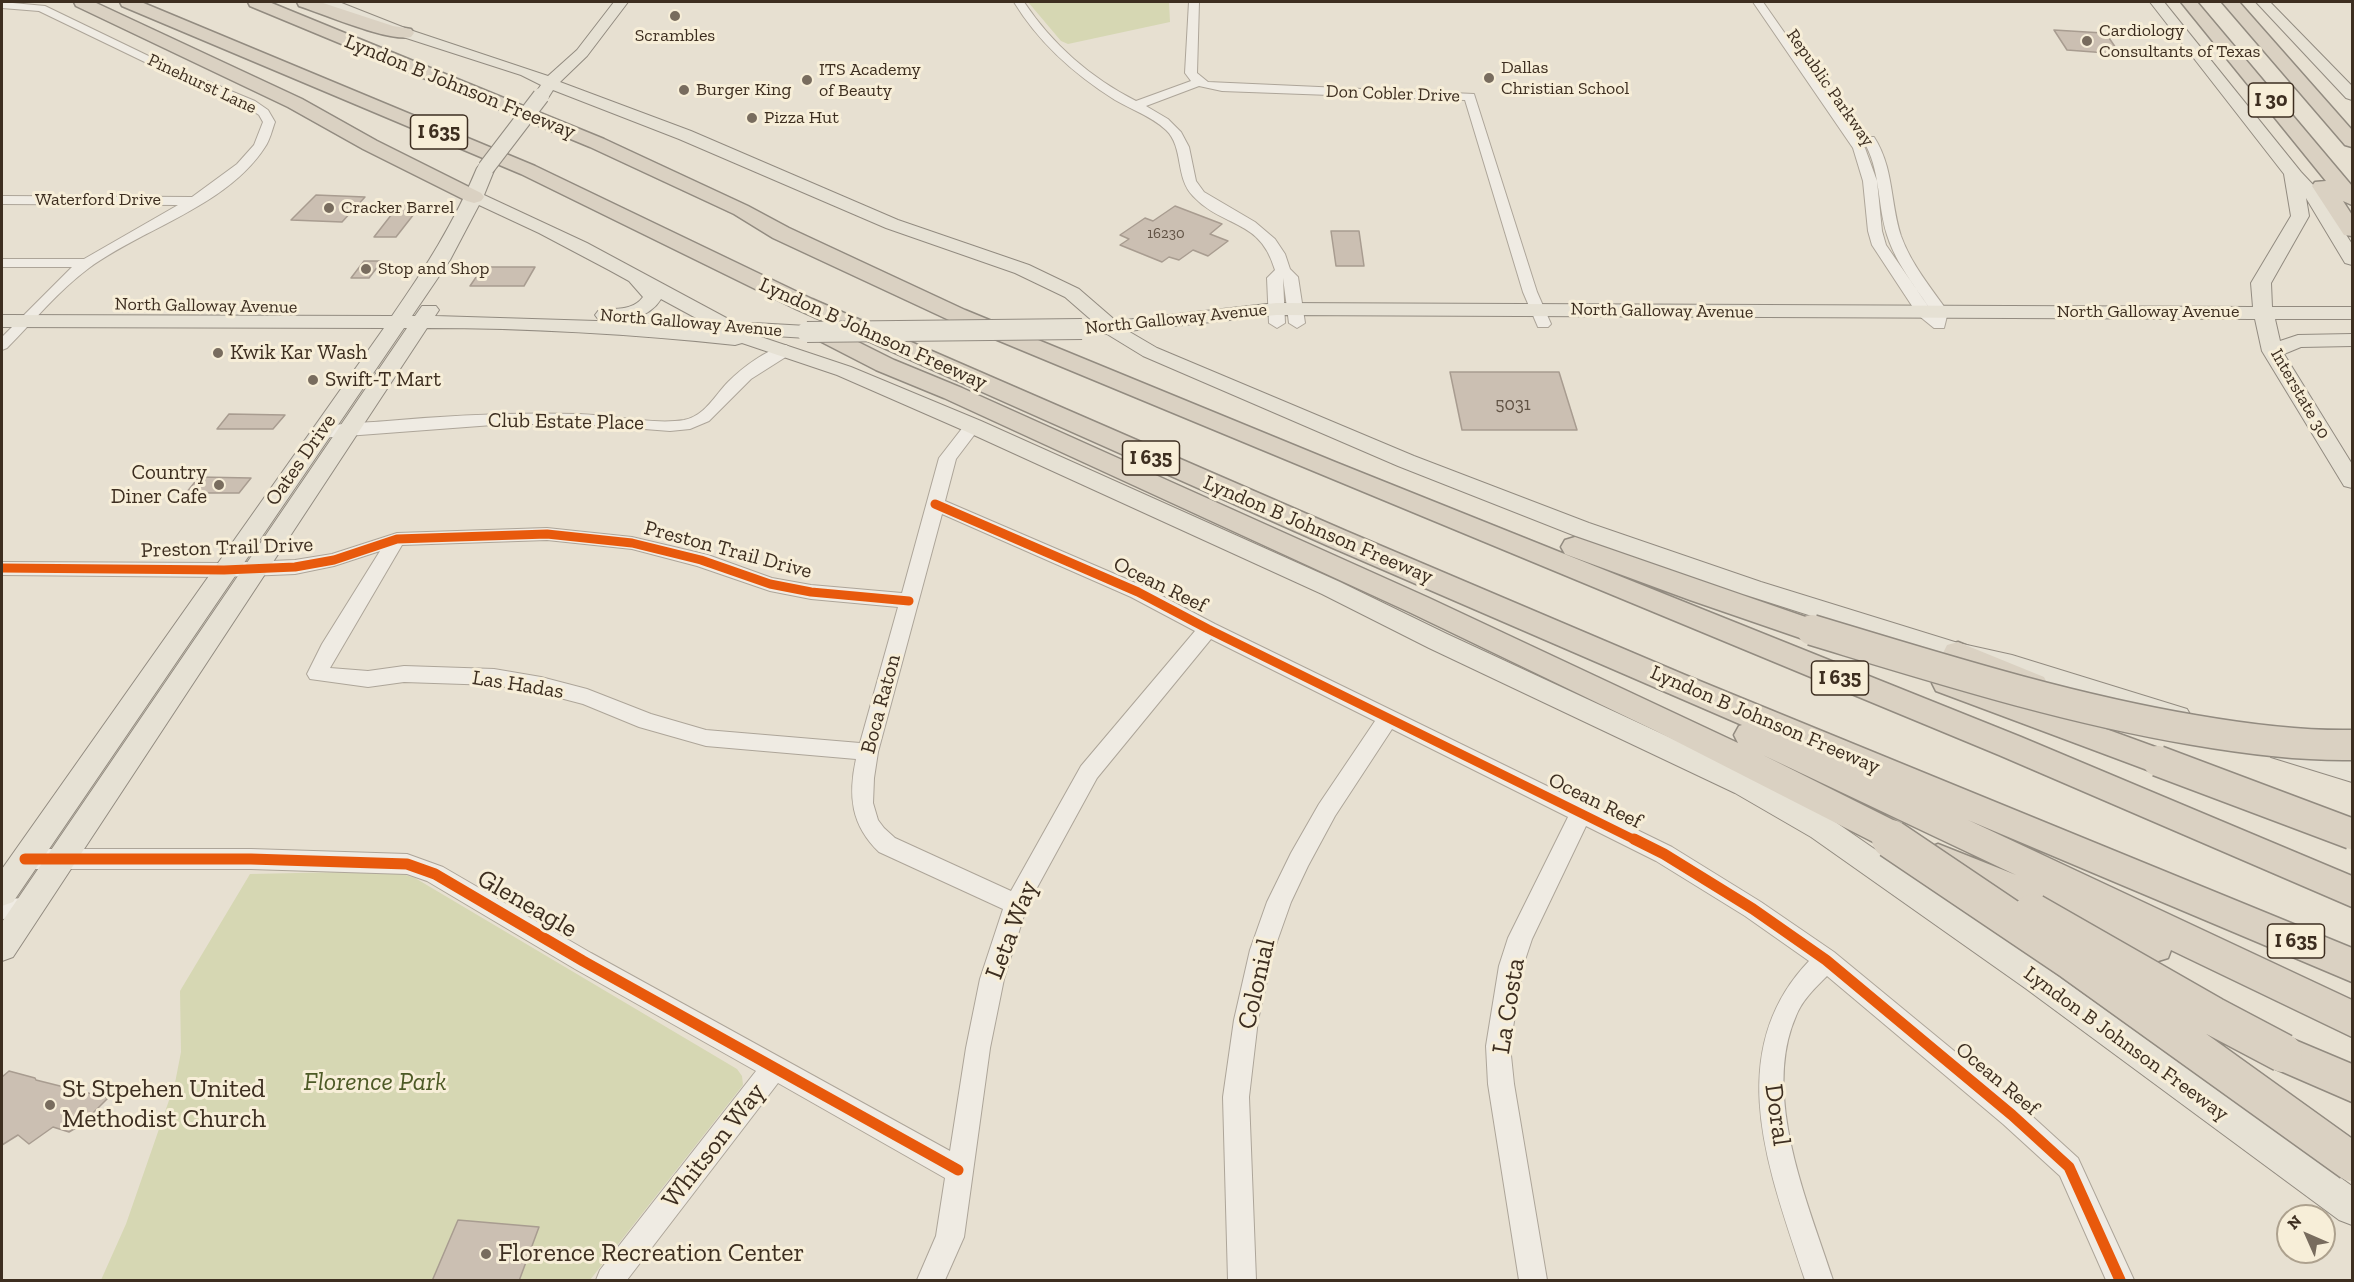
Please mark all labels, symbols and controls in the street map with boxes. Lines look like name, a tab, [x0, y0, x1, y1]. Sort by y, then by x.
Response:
marker: Scrambles	[668, 9, 682, 23]
place label: Cardiology Consultants of Texas	[2099, 20, 2260, 63]
place label: Scrambles	[635, 25, 715, 47]
street label: Republic Parkway	[1782, 25, 1878, 151]
street label: Lyndon B Johnson Freeway	[341, 29, 579, 145]
marker: Cardiology Consultants of Texas	[2080, 34, 2094, 48]
street label: Pinehurst Lane	[144, 49, 260, 119]
place label: Dallas Christian School	[1501, 57, 1629, 100]
place label: ITS Academy of Beauty	[819, 59, 921, 101]
marker: Dallas Christian School	[1482, 71, 1496, 85]
marker: ITS Academy of Beauty	[800, 73, 814, 87]
place label: Burger King	[696, 79, 791, 101]
street label: Don Cobler Drive	[1326, 81, 1460, 107]
marker: Burger King	[677, 83, 691, 97]
road number: I 30	[2248, 83, 2294, 117]
place label: Pizza Hut	[764, 107, 839, 129]
marker: Pizza Hut	[745, 111, 759, 125]
road number: I 635	[410, 115, 468, 149]
street label: Waterford Drive	[35, 189, 161, 211]
place label: Cracker Barrel	[341, 197, 454, 219]
marker: Cracker Barrel	[322, 201, 336, 215]
house number: 16230	[1147, 225, 1185, 243]
place label: Stop and Shop	[378, 258, 489, 280]
marker: Stop and Shop	[359, 262, 373, 276]
street label: Lyndon B Johnson Freeway	[755, 272, 991, 396]
street label: North Galloway Avenue	[114, 294, 298, 318]
street label: North Galloway Avenue	[1084, 299, 1268, 339]
street label: North Galloway Avenue	[1570, 299, 1754, 323]
street label: North Galloway Avenue	[2057, 301, 2239, 323]
street label: North Galloway Avenue	[599, 304, 783, 342]
place label: Kwik Kar Wash	[230, 340, 367, 366]
street label: Interstate 30	[2266, 345, 2334, 443]
marker: Kwik Kar Wash	[211, 346, 225, 360]
place label: Swift-T Mart	[325, 367, 441, 393]
marker: Swift-T Mart	[306, 373, 320, 387]
house number: 5031	[1495, 394, 1531, 416]
street label: Club Estate Place	[488, 408, 644, 436]
street label: Oates Drive	[260, 409, 342, 511]
road number: I 635	[1122, 441, 1180, 475]
place label: Country Diner Cafe	[111, 460, 207, 510]
street label: Lyndon B Johnson Freeway	[1199, 470, 1437, 590]
marker: Country Diner Cafe	[212, 478, 226, 492]
street label: Preston Trail Drive	[641, 515, 815, 585]
street label: Preston Trail Drive	[140, 532, 314, 564]
street label: Ocean Reef	[1109, 552, 1211, 618]
street label: Boca Raton	[856, 652, 906, 756]
street label: Lyndon B Johnson Freeway	[1646, 660, 1884, 780]
road number: I 635	[1812, 661, 1868, 695]
street label: Las Hadas	[470, 665, 566, 705]
street label: Ocean Reef	[1544, 768, 1646, 834]
street label: Gleneagle	[471, 863, 583, 945]
street label: Leta Way	[979, 876, 1045, 984]
road number: I 635	[2268, 924, 2324, 958]
street label: Colonial	[1231, 936, 1283, 1032]
street label: La Costa	[1486, 956, 1532, 1056]
street label: Lyndon B Johnson Freeway	[2019, 961, 2233, 1127]
street label: Ocean Reef	[1950, 1037, 2044, 1121]
park label: Florence Park	[304, 1067, 446, 1099]
place label: St Stpehen United Methodist Church	[62, 1074, 266, 1136]
street label: Whitson Way	[656, 1077, 772, 1215]
street label: Doral	[1757, 1082, 1797, 1148]
marker: St Stpehen United Methodist Church	[43, 1098, 57, 1112]
north arrow	[2276, 1204, 2336, 1264]
text: N	[2283, 1211, 2305, 1233]
place label: Florence Recreation Center	[498, 1238, 804, 1270]
marker: Florence Recreation Center	[479, 1247, 493, 1261]

